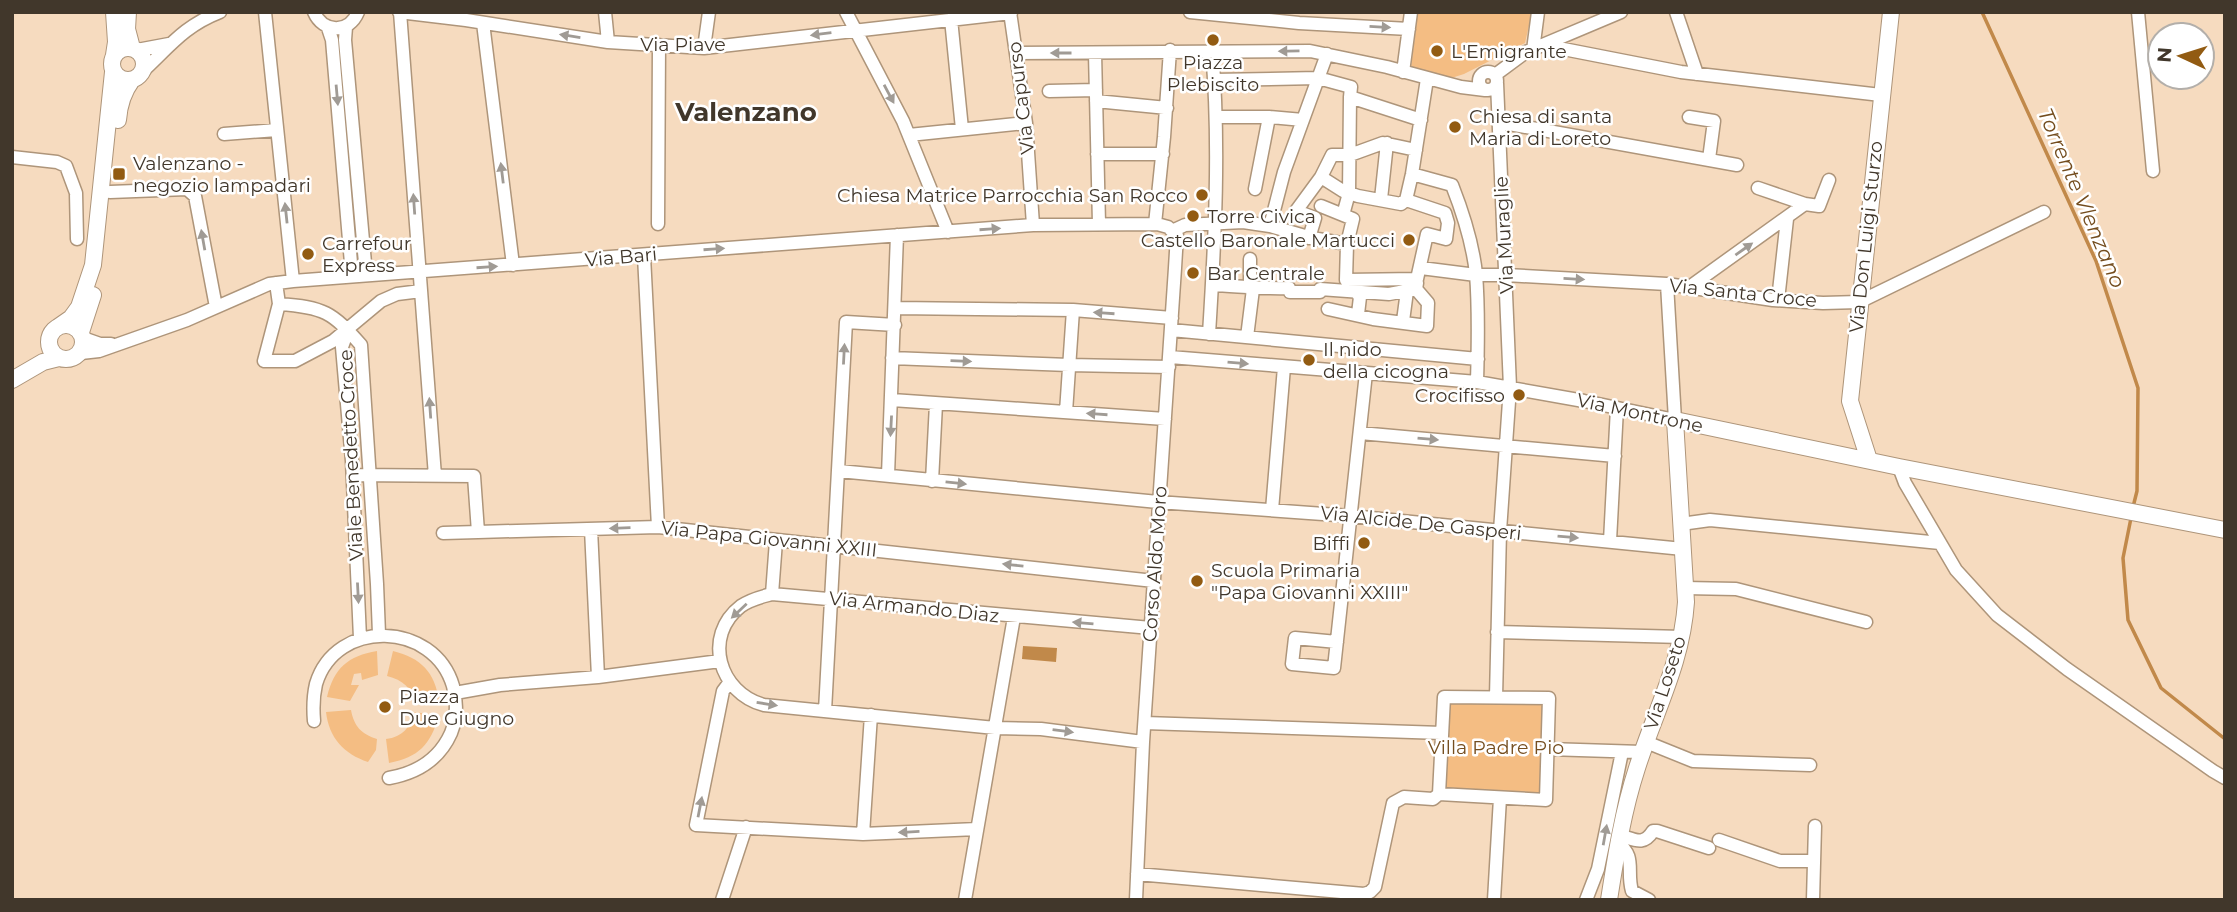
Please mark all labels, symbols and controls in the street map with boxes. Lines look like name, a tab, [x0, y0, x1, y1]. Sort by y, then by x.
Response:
north arrow	[2146, 21, 2216, 91]
one-way arrow	[1369, 22, 1391, 33]
one-way arrow	[810, 29, 832, 40]
one-way arrow	[559, 31, 581, 42]
marker: Piazza Plebiscito	[1205, 32, 1221, 48]
street label: Via Piave	[640, 33, 726, 56]
street label: Via Capurso	[1003, 40, 1039, 156]
place label: L'Emigrante	[1451, 40, 1567, 63]
marker: L'Emigrante	[1429, 43, 1445, 59]
one-way arrow	[1278, 45, 1300, 57]
text: N	[2153, 46, 2177, 63]
one-way arrow	[1050, 47, 1072, 59]
place label: Piazza Plebiscito	[1167, 51, 1259, 96]
one-way arrow	[332, 84, 343, 106]
one-way arrow	[883, 85, 895, 105]
district label: Valenzano	[674, 96, 817, 128]
water label: Torrente Vlenzano	[2033, 104, 2131, 292]
place label: Chiesa di santa Maria di Loreto	[1469, 105, 1612, 150]
marker: Chiesa di santa Maria di Loreto	[1447, 119, 1463, 135]
street label: Via Don Luigi Sturzo	[1844, 140, 1888, 334]
place label: Valenzano - negozio lampadari	[133, 152, 311, 197]
one-way arrow	[496, 162, 507, 184]
marker: Valenzano - negozio lampadari	[111, 166, 127, 182]
street label: Via Muraglie	[1489, 176, 1519, 294]
place label: Chiesa Matrice Parrocchia San Rocco	[837, 184, 1188, 207]
marker: Chiesa Matrice Parrocchia San Rocco	[1194, 187, 1210, 203]
one-way arrow	[408, 193, 419, 215]
one-way arrow	[280, 202, 291, 224]
place label: Torre Civica	[1207, 205, 1316, 228]
marker: Torre Civica	[1185, 208, 1201, 224]
one-way arrow	[979, 223, 1001, 234]
one-way arrow	[198, 229, 209, 251]
place label: Castello Baronale Martucci	[1141, 229, 1395, 252]
place label: Carrefour Express	[322, 232, 411, 277]
marker: Castello Baronale Martucci	[1401, 232, 1417, 248]
street label: Via Bari	[584, 242, 658, 272]
one-way arrow	[1735, 242, 1753, 256]
one-way arrow	[703, 243, 725, 254]
marker: Carrefour Express	[300, 246, 316, 262]
one-way arrow	[477, 261, 499, 272]
place label: Bar Centrale	[1207, 262, 1325, 285]
marker: Bar Centrale	[1185, 265, 1201, 281]
one-way arrow	[1563, 273, 1585, 284]
street label: Via Santa Croce	[1668, 274, 1818, 312]
one-way arrow	[1092, 307, 1114, 318]
place label: Il nido della cicogna	[1323, 338, 1449, 383]
one-way arrow	[839, 342, 850, 364]
street label: Viale Benedetto Croce	[334, 349, 368, 561]
marker: Il nido della cicogna	[1301, 352, 1317, 368]
one-way arrow	[950, 355, 972, 366]
one-way arrow	[1227, 358, 1249, 369]
place label: Crocifisso	[1415, 384, 1505, 407]
marker: Crocifisso	[1511, 387, 1527, 403]
street label: Via Montrone	[1575, 388, 1705, 438]
one-way arrow	[424, 397, 435, 419]
one-way arrow	[1086, 408, 1108, 419]
one-way arrow	[885, 415, 896, 437]
one-way arrow	[1417, 434, 1439, 445]
one-way arrow	[945, 478, 967, 489]
street label: Corso Aldo Moro	[1138, 485, 1172, 643]
street label: Via Alcide De Gasperi	[1319, 501, 1523, 545]
street label: Via Papa Giovanni XXIII	[660, 516, 878, 562]
one-way arrow	[609, 522, 631, 533]
place label: Biffi	[1313, 532, 1350, 555]
one-way arrow	[1557, 532, 1579, 543]
marker: Biffi	[1356, 535, 1372, 551]
one-way arrow	[1002, 559, 1024, 570]
place label: Scuola Primaria "Papa Giovanni XXIII"	[1211, 559, 1408, 604]
marker: Scuola Primaria "Papa Giovanni XXIII"	[1189, 573, 1205, 589]
one-way arrow	[353, 582, 364, 604]
street label: Via Armando Diaz	[828, 587, 1000, 627]
one-way arrow	[731, 602, 748, 618]
one-way arrow	[1071, 617, 1093, 628]
street label: Via Loseto	[1639, 633, 1691, 733]
place label: Piazza Due Giugno	[399, 685, 514, 730]
marker: Piazza Due Giugno	[377, 699, 393, 715]
one-way arrow	[756, 699, 778, 710]
one-way arrow	[1052, 726, 1074, 737]
park label: Villa Padre Pio	[1428, 736, 1564, 759]
one-way arrow	[695, 796, 706, 818]
one-way arrow	[1599, 824, 1610, 846]
one-way arrow	[898, 827, 920, 838]

